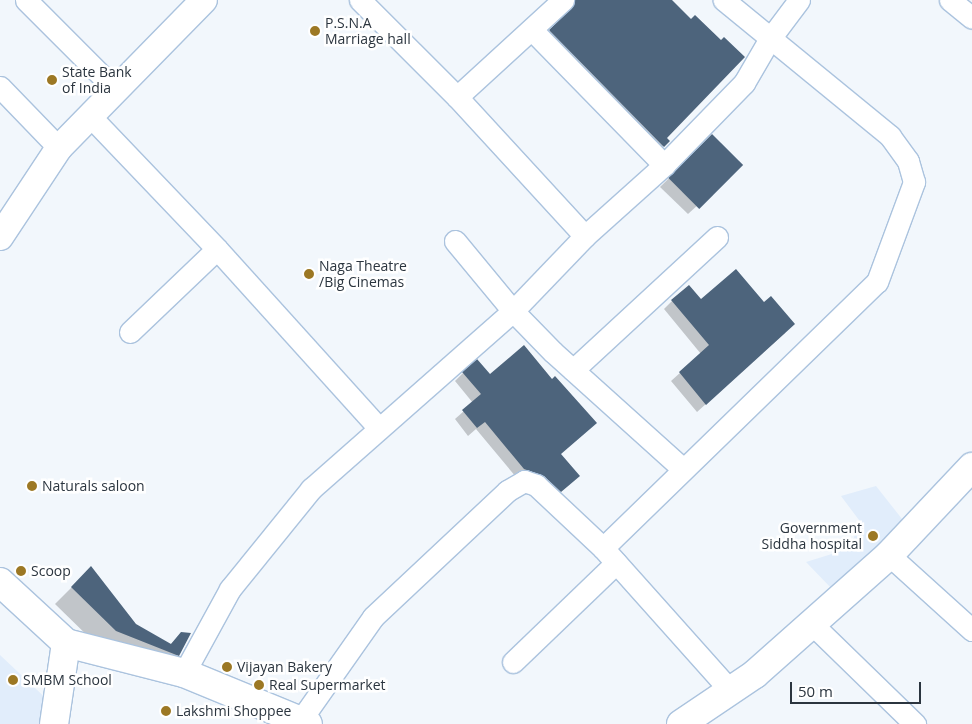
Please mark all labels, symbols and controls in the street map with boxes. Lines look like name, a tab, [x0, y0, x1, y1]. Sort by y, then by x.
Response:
place label: P.S.N.A Marriage hall	[325, 15, 411, 48]
marker: P.S.N.A Marriage hall	[309, 25, 321, 37]
place label: State Bank of India	[62, 64, 132, 96]
marker: State Bank of India	[46, 74, 58, 86]
place label: Naga Theatre /Big Cinemas	[319, 258, 407, 290]
marker: Naga Theatre /Big Cinemas	[303, 268, 315, 280]
place label: Naturals saloon	[42, 478, 145, 494]
marker: Naturals saloon	[26, 480, 38, 492]
place label: Government Siddha hospital	[762, 520, 862, 552]
marker: Government Siddha hospital	[866, 529, 880, 543]
place label: Scoop	[31, 563, 71, 579]
marker: Scoop	[15, 565, 27, 577]
place label: Vijayan Bakery	[237, 659, 332, 675]
marker: Vijayan Bakery	[221, 661, 233, 673]
place label: SMBM School	[23, 672, 112, 688]
scale bar	[792, 672, 923, 704]
marker: SMBM School	[7, 674, 19, 686]
place label: Real Supermarket	[269, 677, 386, 693]
marker: Real Supermarket	[253, 679, 265, 691]
text: 50 m	[798, 681, 833, 701]
place label: Lakshmi Shoppee	[176, 703, 291, 719]
marker: Lakshmi Shoppee	[160, 705, 172, 717]

